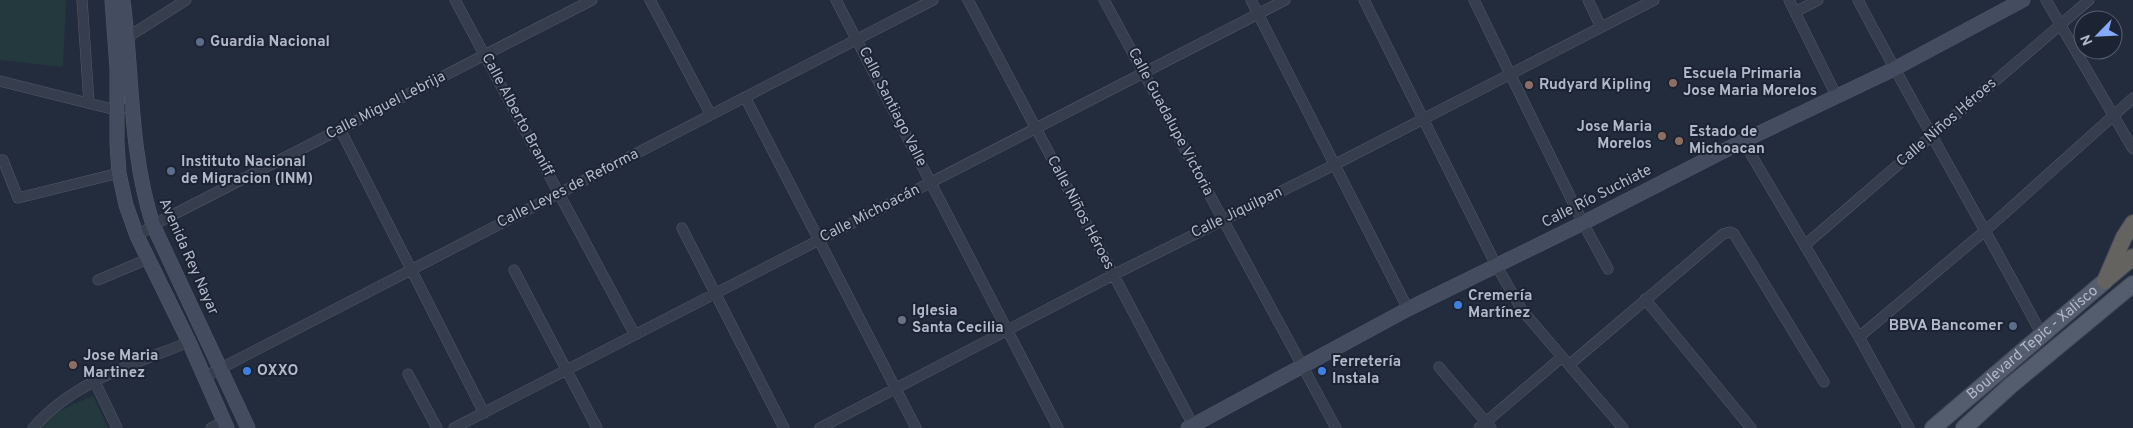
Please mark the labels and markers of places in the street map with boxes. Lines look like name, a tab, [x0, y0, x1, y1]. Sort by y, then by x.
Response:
place label: Guardia Nacional	[210, 33, 330, 52]
marker: Guardia Nacional	[194, 36, 206, 48]
place label: Escuela Primaria Jose Maria Morelos	[1683, 65, 1817, 101]
place label: Rudyard Kipling	[1539, 76, 1651, 95]
marker: Escuela Primaria Jose Maria Morelos	[1667, 77, 1679, 89]
marker: Rudyard Kipling	[1523, 79, 1535, 91]
place label: Jose Maria Morelos	[1577, 118, 1652, 154]
place label: Estado de Michoacan	[1689, 123, 1765, 159]
marker: Jose Maria Morelos	[1656, 130, 1668, 142]
marker: Estado de Michoacan	[1673, 135, 1685, 147]
place label: Instituto Nacional de Migracion (INM)	[181, 153, 313, 189]
marker: Instituto Nacional de Migracion (INM)	[165, 165, 177, 177]
place label: Cremería Martínez	[1468, 287, 1532, 323]
marker: Cremería Martínez	[1452, 299, 1464, 311]
place label: Iglesia Santa Cecilia	[912, 302, 1004, 338]
marker: Iglesia Santa Cecilia	[896, 314, 908, 326]
place label: BBVA Bancomer	[1889, 317, 2004, 336]
marker: BBVA Bancomer	[2007, 320, 2019, 332]
place label: Jose Maria Martinez	[83, 347, 158, 383]
place label: Ferretería Instala	[1332, 353, 1401, 389]
marker: Jose Maria Martinez	[67, 359, 79, 371]
place label: OXXO	[257, 362, 298, 381]
marker: OXXO	[241, 365, 253, 377]
marker: Ferretería Instala	[1316, 365, 1328, 377]

